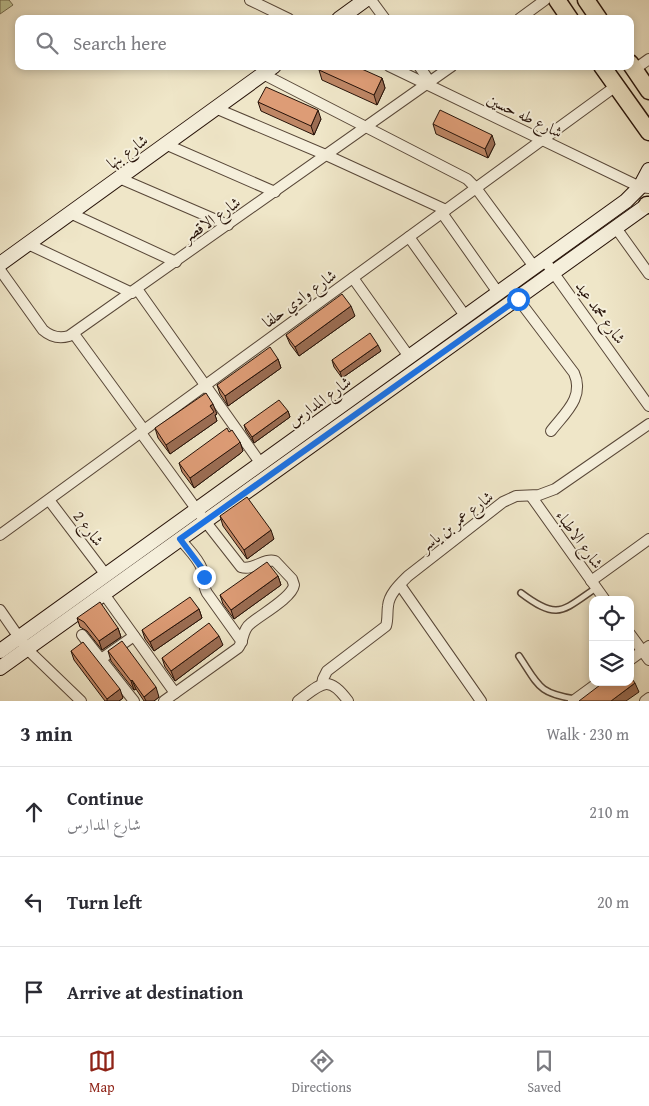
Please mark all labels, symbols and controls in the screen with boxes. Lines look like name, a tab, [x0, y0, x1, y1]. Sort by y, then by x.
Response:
search box	[15, 15, 634, 70]
icon: search	[33, 29, 61, 57]
text: Search here	[73, 29, 167, 57]
street label: شارع طه حسين	[482, 86, 567, 145]
street label: شارع بنها	[101, 128, 154, 176]
street label: شارع الاقصر	[175, 190, 246, 251]
street label: شارع وادي حلفا	[257, 263, 342, 335]
street label: شارع محمد عيد	[568, 275, 632, 350]
route start	[507, 288, 530, 311]
street label: شارع المدارس	[282, 370, 357, 434]
street label: شارع عمر بن ياسر	[412, 484, 499, 560]
street label: شارع 2	[66, 505, 110, 552]
street label: شارع الاطباء	[549, 505, 610, 575]
route end	[193, 566, 216, 589]
map controls	[589, 596, 634, 686]
button: locate	[589, 596, 634, 641]
button: layers	[589, 641, 634, 686]
text: 3 min	[20, 718, 72, 749]
text: Walk · 230 m	[546, 722, 629, 746]
text: Continue	[67, 784, 144, 812]
icon: ahead	[20, 798, 48, 826]
text: 210 m	[589, 800, 629, 824]
text: شارع المدارس	[67, 812, 141, 836]
icon: left	[20, 888, 48, 916]
text: Turn left	[67, 888, 142, 916]
text: 20 m	[597, 890, 629, 914]
icon: arrive	[20, 978, 48, 1006]
text: Arrive at destination	[67, 978, 243, 1006]
tab: Map	[88, 1047, 116, 1097]
tab: Directions	[291, 1047, 352, 1097]
tab: Saved	[527, 1047, 561, 1097]

